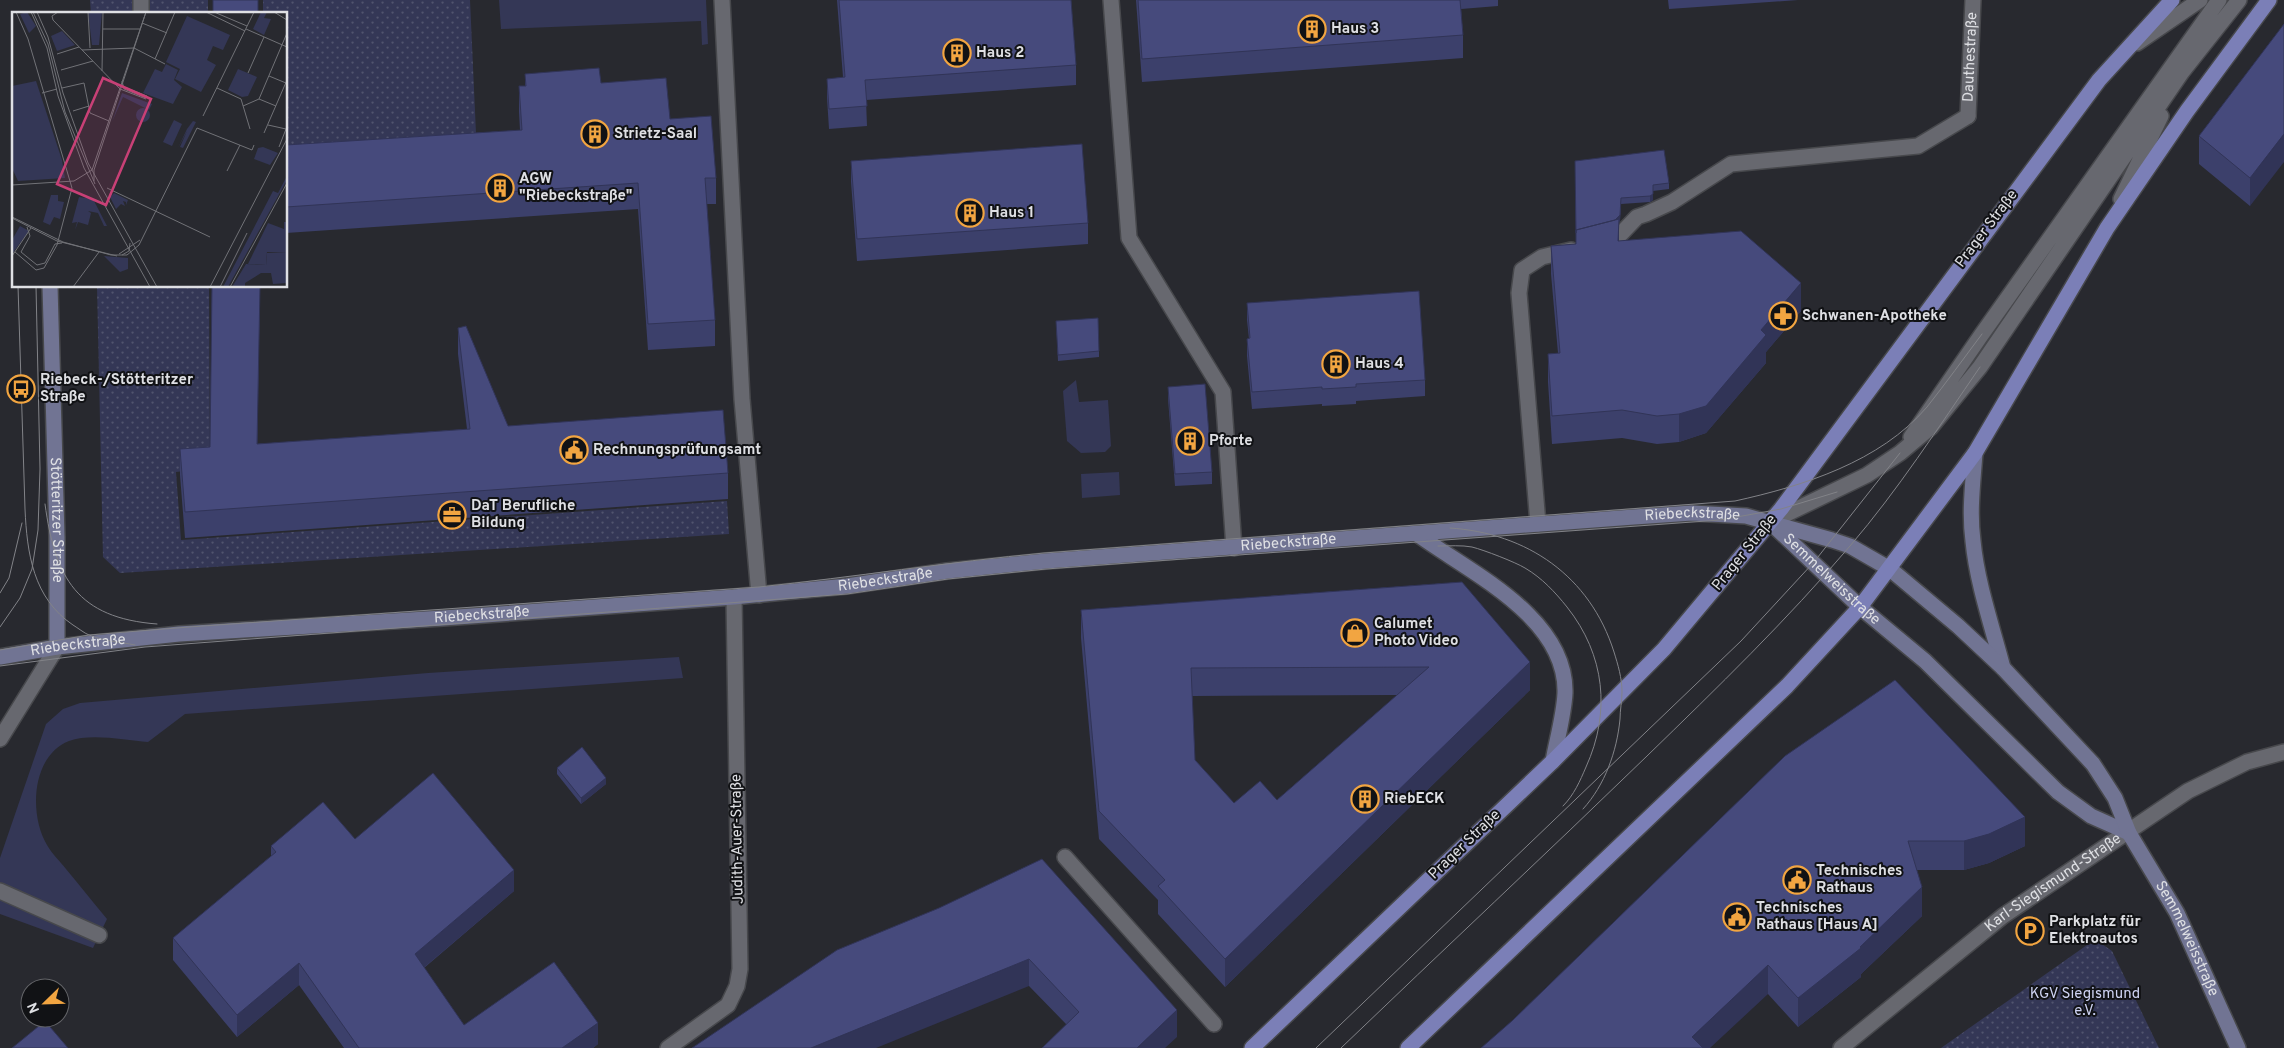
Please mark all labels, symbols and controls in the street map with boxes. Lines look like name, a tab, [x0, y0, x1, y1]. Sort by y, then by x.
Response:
inset map	[12, 12, 288, 288]
street label: Dauthestraße	[1959, 12, 1982, 102]
building icon: Haus 3	[1297, 14, 1327, 44]
place label: Haus 3	[1331, 20, 1379, 39]
building icon: Haus 2	[942, 38, 972, 68]
place label: Haus 2	[976, 44, 1024, 63]
building icon: Strietz-Saal	[580, 119, 610, 149]
place label: Strietz-Saal	[614, 125, 697, 144]
place label: AGW "Riebeckstraße"	[519, 170, 633, 206]
building icon: AGW "Riebeckstraße"	[485, 173, 515, 203]
street label: Prager Straße	[1952, 186, 2022, 272]
building icon: Haus 1	[955, 198, 985, 228]
place label: Haus 1	[989, 204, 1034, 223]
pharmacy icon: Schwanen-Apotheke	[1768, 301, 1798, 331]
place label: Schwanen-Apotheke	[1802, 307, 1947, 326]
building icon: Haus 4	[1321, 349, 1351, 379]
place label: Haus 4	[1355, 355, 1404, 374]
place label: Riebeck-/Stötteritzer Straße	[40, 371, 194, 407]
bus stop icon: Riebeck-/Stötteritzer Straße	[6, 374, 36, 404]
building icon: Pforte	[1175, 426, 1205, 456]
place label: Pforte	[1209, 432, 1253, 451]
public building icon: Rechnungsprüfungsamt	[559, 435, 589, 465]
place label: Rechnungsprüfungsamt	[593, 441, 761, 460]
street label: Stötteritzer Straße	[45, 457, 67, 583]
place label: DaT Berufliche Bildung	[471, 497, 575, 533]
office icon: DaT Berufliche Bildung	[437, 500, 467, 530]
street label: Riebeckstraße	[1644, 503, 1741, 526]
street label: Prager Straße	[1708, 511, 1782, 595]
street label: Riebeckstraße	[1240, 530, 1337, 556]
street label: Semmelweisstraße	[1779, 530, 1884, 629]
street label: Riebeckstraße	[837, 564, 934, 596]
street label: Riebeckstraße	[433, 602, 530, 628]
place label: Calumet Photo Video	[1374, 615, 1459, 651]
shop icon: Calumet Photo Video	[1340, 618, 1370, 648]
street label: Riebeckstraße	[29, 630, 127, 661]
street label: Judith-Auer-Straße	[727, 774, 749, 904]
building icon: RiebECK	[1350, 784, 1380, 814]
place label: RiebECK	[1384, 790, 1445, 809]
street label: Prager Straße	[1425, 806, 1505, 884]
street label: Karl-Siegismund-Straße	[1981, 829, 2125, 937]
place label: Technisches Rathaus	[1816, 862, 1903, 898]
public building icon: Technisches Rathaus	[1782, 865, 1812, 895]
street label: Semmelweisstraße	[2151, 878, 2223, 999]
place label: Technisches Rathaus [Haus A]	[1756, 899, 1878, 935]
public building icon: Technisches Rathaus [Haus A]	[1722, 902, 1752, 932]
place label: Parkplatz für Elektroautos	[2049, 913, 2141, 949]
parking icon: Parkplatz für Elektroautos	[2015, 916, 2045, 946]
north arrow	[20, 978, 70, 1028]
park label: KGV Siegismund e.V.	[2030, 985, 2140, 1021]
text: N	[25, 1000, 44, 1015]

